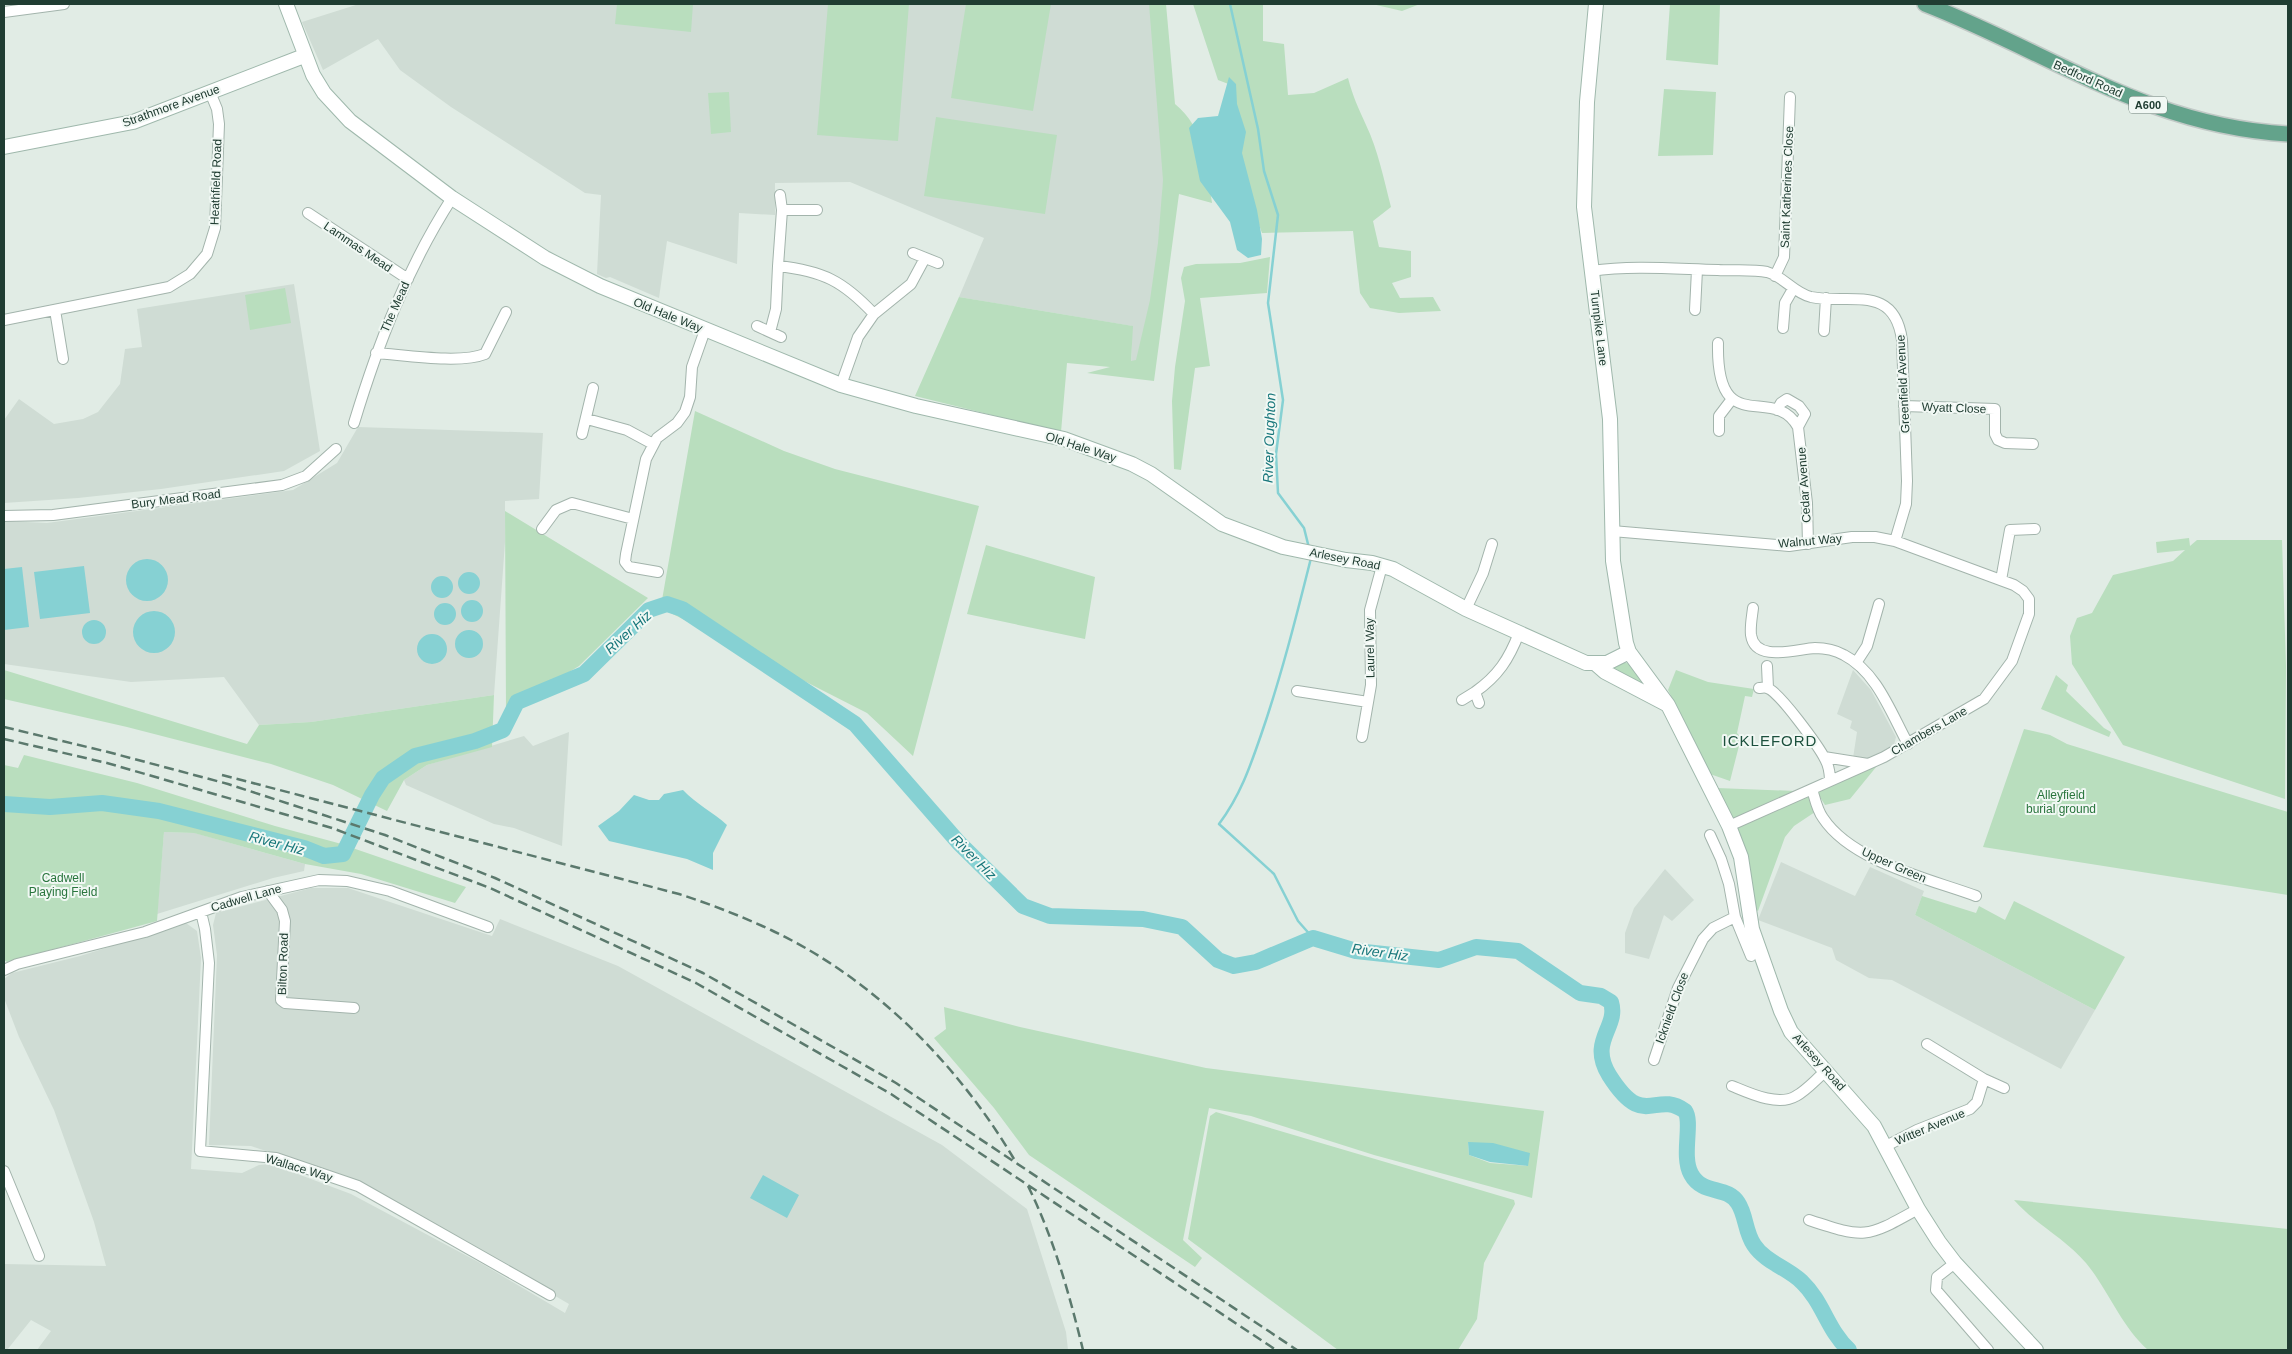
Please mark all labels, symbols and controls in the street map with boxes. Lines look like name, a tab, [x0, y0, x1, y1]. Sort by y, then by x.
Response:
street label: Bedford Road	[2051, 58, 2125, 100]
street label: Strathmore Avenue	[120, 82, 222, 130]
road number: A600	[2129, 96, 2167, 114]
street label: Saint Katherines Close	[1778, 125, 1796, 248]
street label: Heathfield Road	[208, 139, 224, 225]
street label: Lammas Mead	[321, 219, 395, 275]
street label: The Mead	[378, 279, 412, 335]
street label: Turnpike Lane	[1587, 289, 1611, 367]
street label: Old Hale Way	[631, 295, 705, 335]
street label: Greenfield Avenue	[1893, 334, 1913, 434]
water label: River Oughton	[1259, 392, 1279, 483]
street label: Wyatt Close	[1921, 400, 1987, 416]
street label: Old Hale Way	[1044, 429, 1118, 465]
street label: Cedar Avenue	[1794, 446, 1814, 523]
street label: Bury Mead Road	[130, 487, 222, 511]
street label: Walnut Way	[1778, 531, 1842, 551]
street label: Arlesey Road	[1308, 545, 1382, 573]
water label: River Hiz	[602, 607, 654, 657]
street label: Laurel Way	[1362, 618, 1378, 678]
street label: Chambers Lane	[1889, 703, 1970, 758]
district label: ICKLEFORD	[1723, 732, 1817, 749]
park label: Alleyfield burial ground	[2026, 788, 2096, 816]
water label: River Hiz	[248, 828, 306, 858]
water label: River Hiz	[948, 831, 1000, 883]
street label: Upper Green	[1859, 844, 1929, 886]
park label: Cadwell Playing Field	[29, 871, 97, 899]
street label: Cadwell Lane	[209, 881, 283, 915]
street label: Bilton Road	[275, 933, 291, 995]
water label: River Hiz	[1351, 940, 1409, 964]
street label: Icknield Close	[1653, 970, 1691, 1045]
street label: Arlesey Road	[1790, 1031, 1848, 1093]
street label: Witter Avenue	[1893, 1106, 1967, 1148]
street label: Wallace Way	[264, 1151, 334, 1185]

